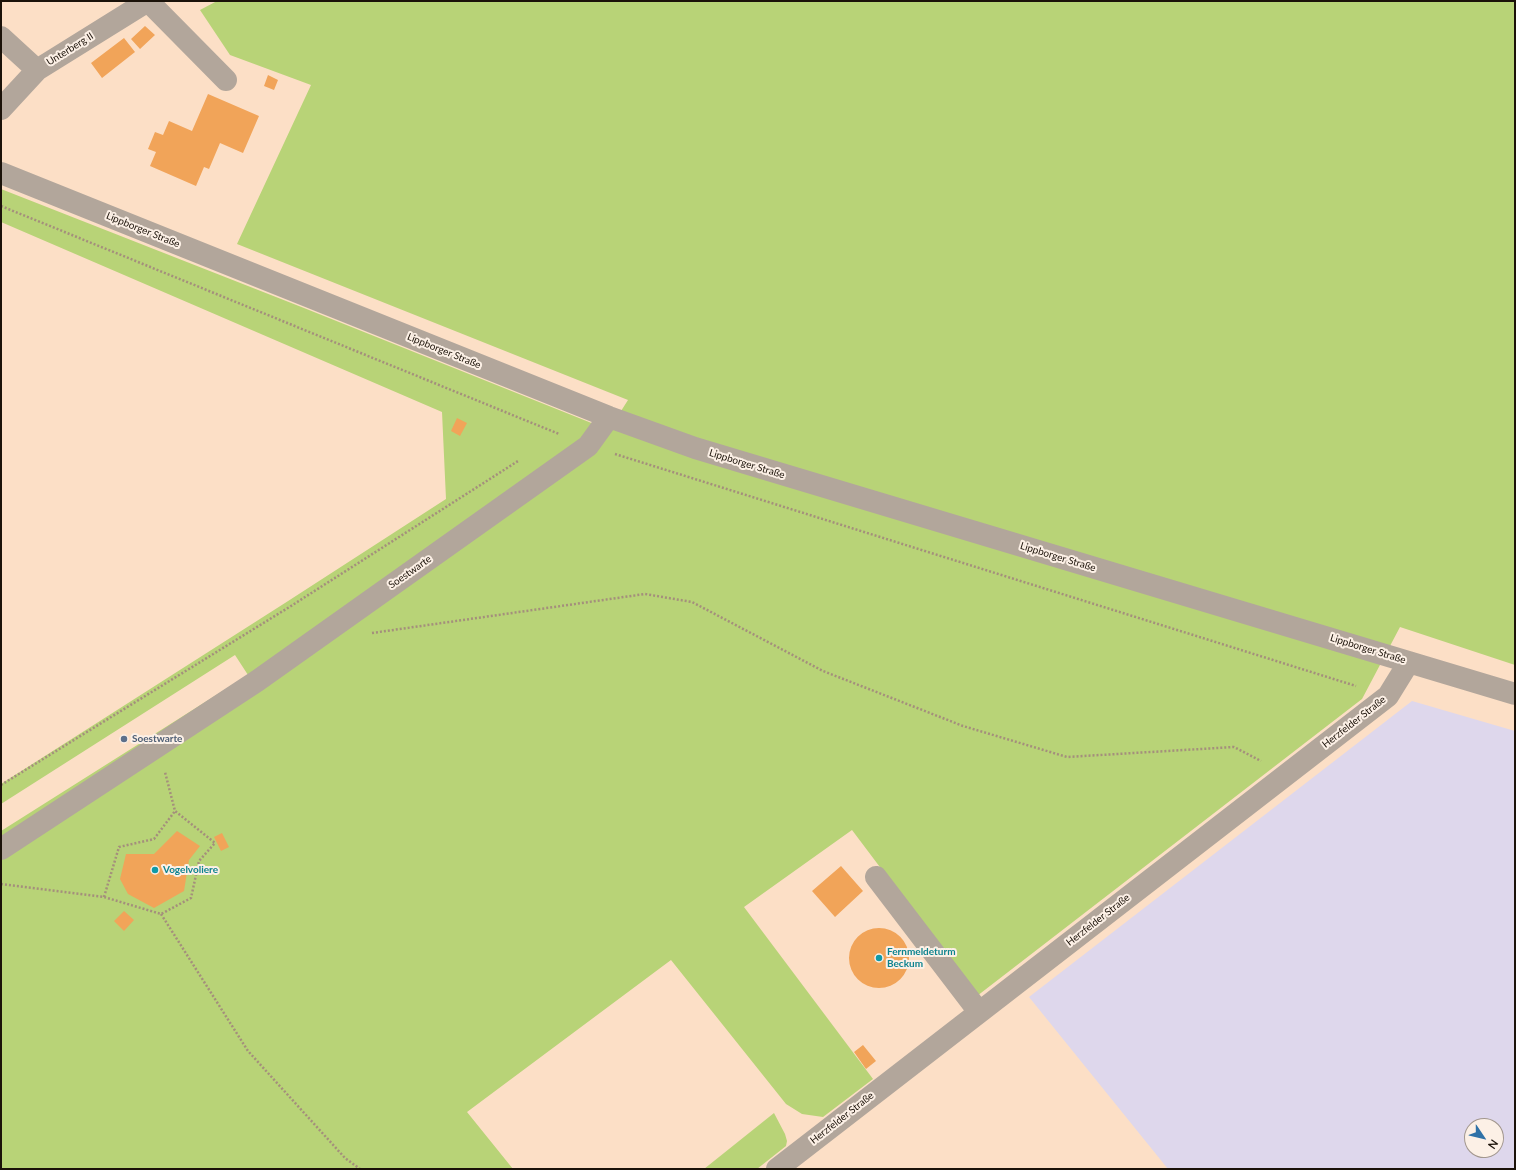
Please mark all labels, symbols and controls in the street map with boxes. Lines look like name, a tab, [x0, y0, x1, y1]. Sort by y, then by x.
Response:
street label: Unterberg II	[44, 30, 96, 68]
street label: Lippborger Straße	[104, 210, 182, 250]
street label: Lippborger Straße	[405, 331, 483, 371]
street label: Lippborger Straße	[708, 447, 786, 481]
street label: Lippborger Straße	[1019, 540, 1097, 574]
street label: Soestwarte	[386, 553, 434, 591]
street label: Lippborger Straße	[1329, 632, 1407, 666]
street label: Herzfelder Straße	[1320, 693, 1388, 751]
place label: Soestwarte	[132, 733, 182, 745]
marker: Soestwarte	[119, 734, 129, 744]
place label: Vogelvoliere	[163, 864, 218, 876]
marker: Vogelvoliere	[150, 865, 160, 875]
street label: Herzfelder Straße	[1064, 891, 1132, 949]
place label: Fernmeldeturm Beckum	[887, 946, 956, 970]
marker: Fernmeldeturm Beckum	[874, 953, 884, 963]
street label: Herzfelder Straße	[808, 1089, 876, 1147]
north arrow	[1464, 1118, 1504, 1158]
text: N	[1486, 1137, 1501, 1152]

